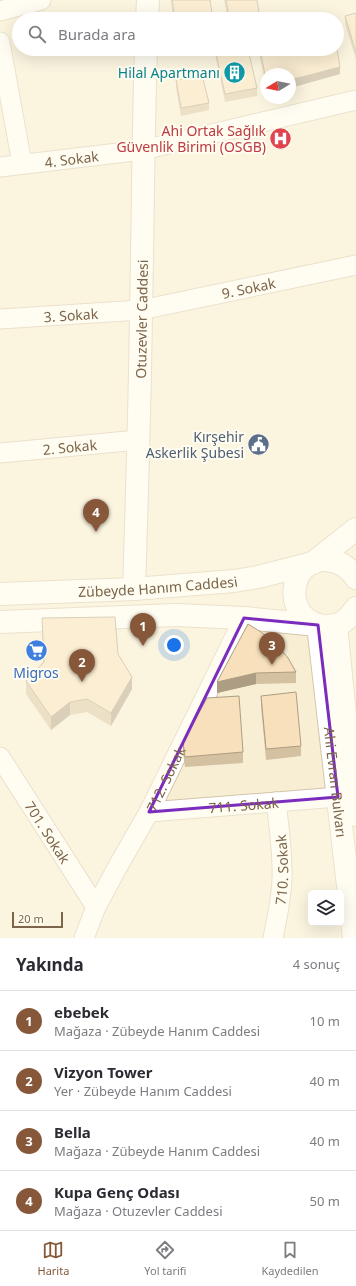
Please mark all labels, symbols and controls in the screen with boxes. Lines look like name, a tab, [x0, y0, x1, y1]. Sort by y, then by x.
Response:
search box	[12, 12, 344, 56]
icon: search	[26, 23, 48, 45]
text: Burada ara	[58, 24, 136, 44]
building icon: Hilal Apartmanı	[222, 59, 248, 85]
place label: Hilal Apartmanı	[118, 63, 220, 82]
north arrow	[260, 68, 296, 104]
place label: Ahi Ortak Sağlık Güvenlik Birimi (OSGB)	[116, 121, 267, 156]
hospital icon: Ahi Ortak Sağlık Güvenlik Birimi (OSGB)	[268, 125, 294, 151]
street label: 4. Sokak	[43, 146, 100, 171]
street label: Otuzevler Caddesi	[130, 259, 151, 379]
street label: 9. Sokak	[220, 273, 277, 302]
street label: 3. Sokak	[43, 303, 99, 326]
place label: Kırşehir Askerlik Şubesi	[146, 427, 244, 462]
public building icon: Kırşehir Askerlik Şubesi	[246, 431, 272, 457]
street label: 2. Sokak	[42, 434, 98, 458]
pin: 4	[83, 499, 109, 532]
street label: Zübeyde Hanım Caddesi	[78, 571, 239, 601]
pin: 1	[130, 613, 156, 646]
pin: 3	[259, 632, 285, 665]
your location	[164, 635, 184, 655]
supermarket icon: Migros	[23, 637, 49, 663]
pin: 2	[69, 649, 95, 682]
place label: Migros	[13, 663, 59, 682]
street label: Ahi Evran Bulvarı	[320, 726, 352, 838]
street label: 712. Sokak	[141, 743, 190, 815]
street label: 711. Sokak	[208, 792, 280, 817]
street label: 701. Sokak	[21, 797, 75, 867]
street label: 710. Sokak	[270, 833, 292, 906]
map controls	[308, 890, 344, 926]
button: layers	[308, 890, 344, 926]
scale bar	[12, 910, 63, 929]
text: 20 m	[18, 911, 44, 926]
text: Yakında	[16, 953, 84, 976]
text: 4 sonuç	[293, 955, 340, 973]
text: ebebek	[54, 1002, 109, 1022]
text: 1	[25, 1012, 33, 1030]
text: 10 m	[310, 1012, 340, 1030]
text: Mağaza · Zübeyde Hanım Caddesi	[54, 1022, 260, 1040]
text: Vizyon Tower	[54, 1062, 152, 1082]
text: 2	[25, 1072, 33, 1090]
text: 40 m	[310, 1072, 340, 1090]
text: Yer · Zübeyde Hanım Caddesi	[54, 1082, 232, 1100]
text: Bella	[54, 1122, 91, 1142]
text: 3	[25, 1132, 33, 1150]
text: 40 m	[310, 1132, 340, 1150]
text: Mağaza · Zübeyde Hanım Caddesi	[54, 1142, 260, 1160]
text: Kupa Genç Odası	[54, 1182, 180, 1202]
text: 4	[25, 1192, 33, 1210]
text: 50 m	[310, 1192, 340, 1210]
text: Mağaza · Otuzevler Caddesi	[54, 1202, 223, 1220]
tab: Harita	[37, 1239, 69, 1278]
tab: Yol tarifi	[144, 1239, 187, 1278]
tab: Kaydedilen	[261, 1239, 318, 1278]

